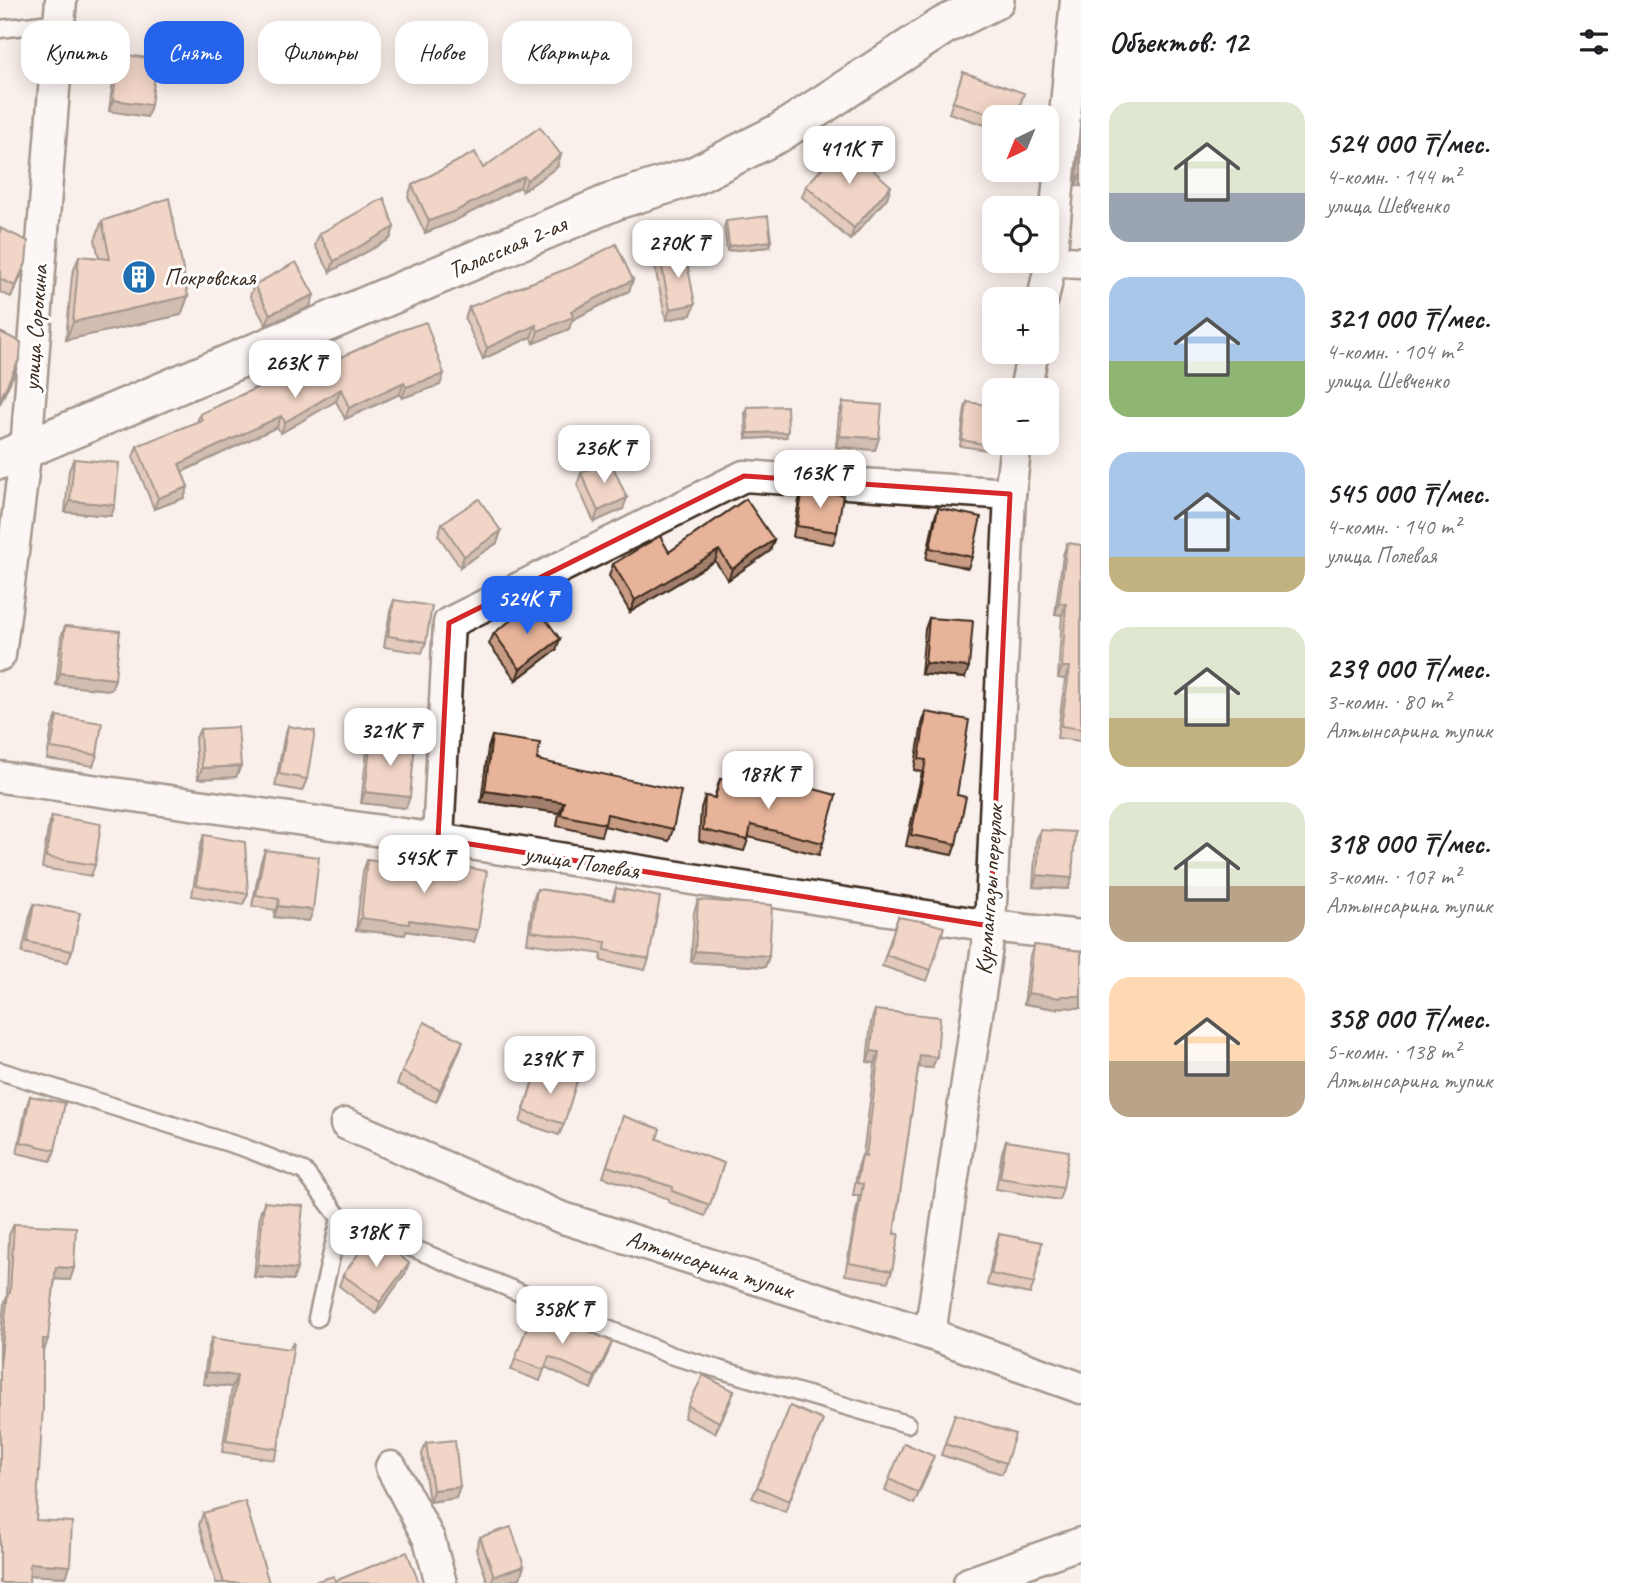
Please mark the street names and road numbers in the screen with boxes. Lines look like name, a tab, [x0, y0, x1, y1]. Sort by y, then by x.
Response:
street label: Таласская 2-ая	[443, 208, 572, 285]
street label: улица Сорокина	[15, 262, 54, 394]
street label: Курмангазы переулок	[968, 802, 1010, 976]
street label: улица Полевая	[521, 838, 643, 886]
street label: Алтынсарина тупик	[623, 1223, 799, 1306]

